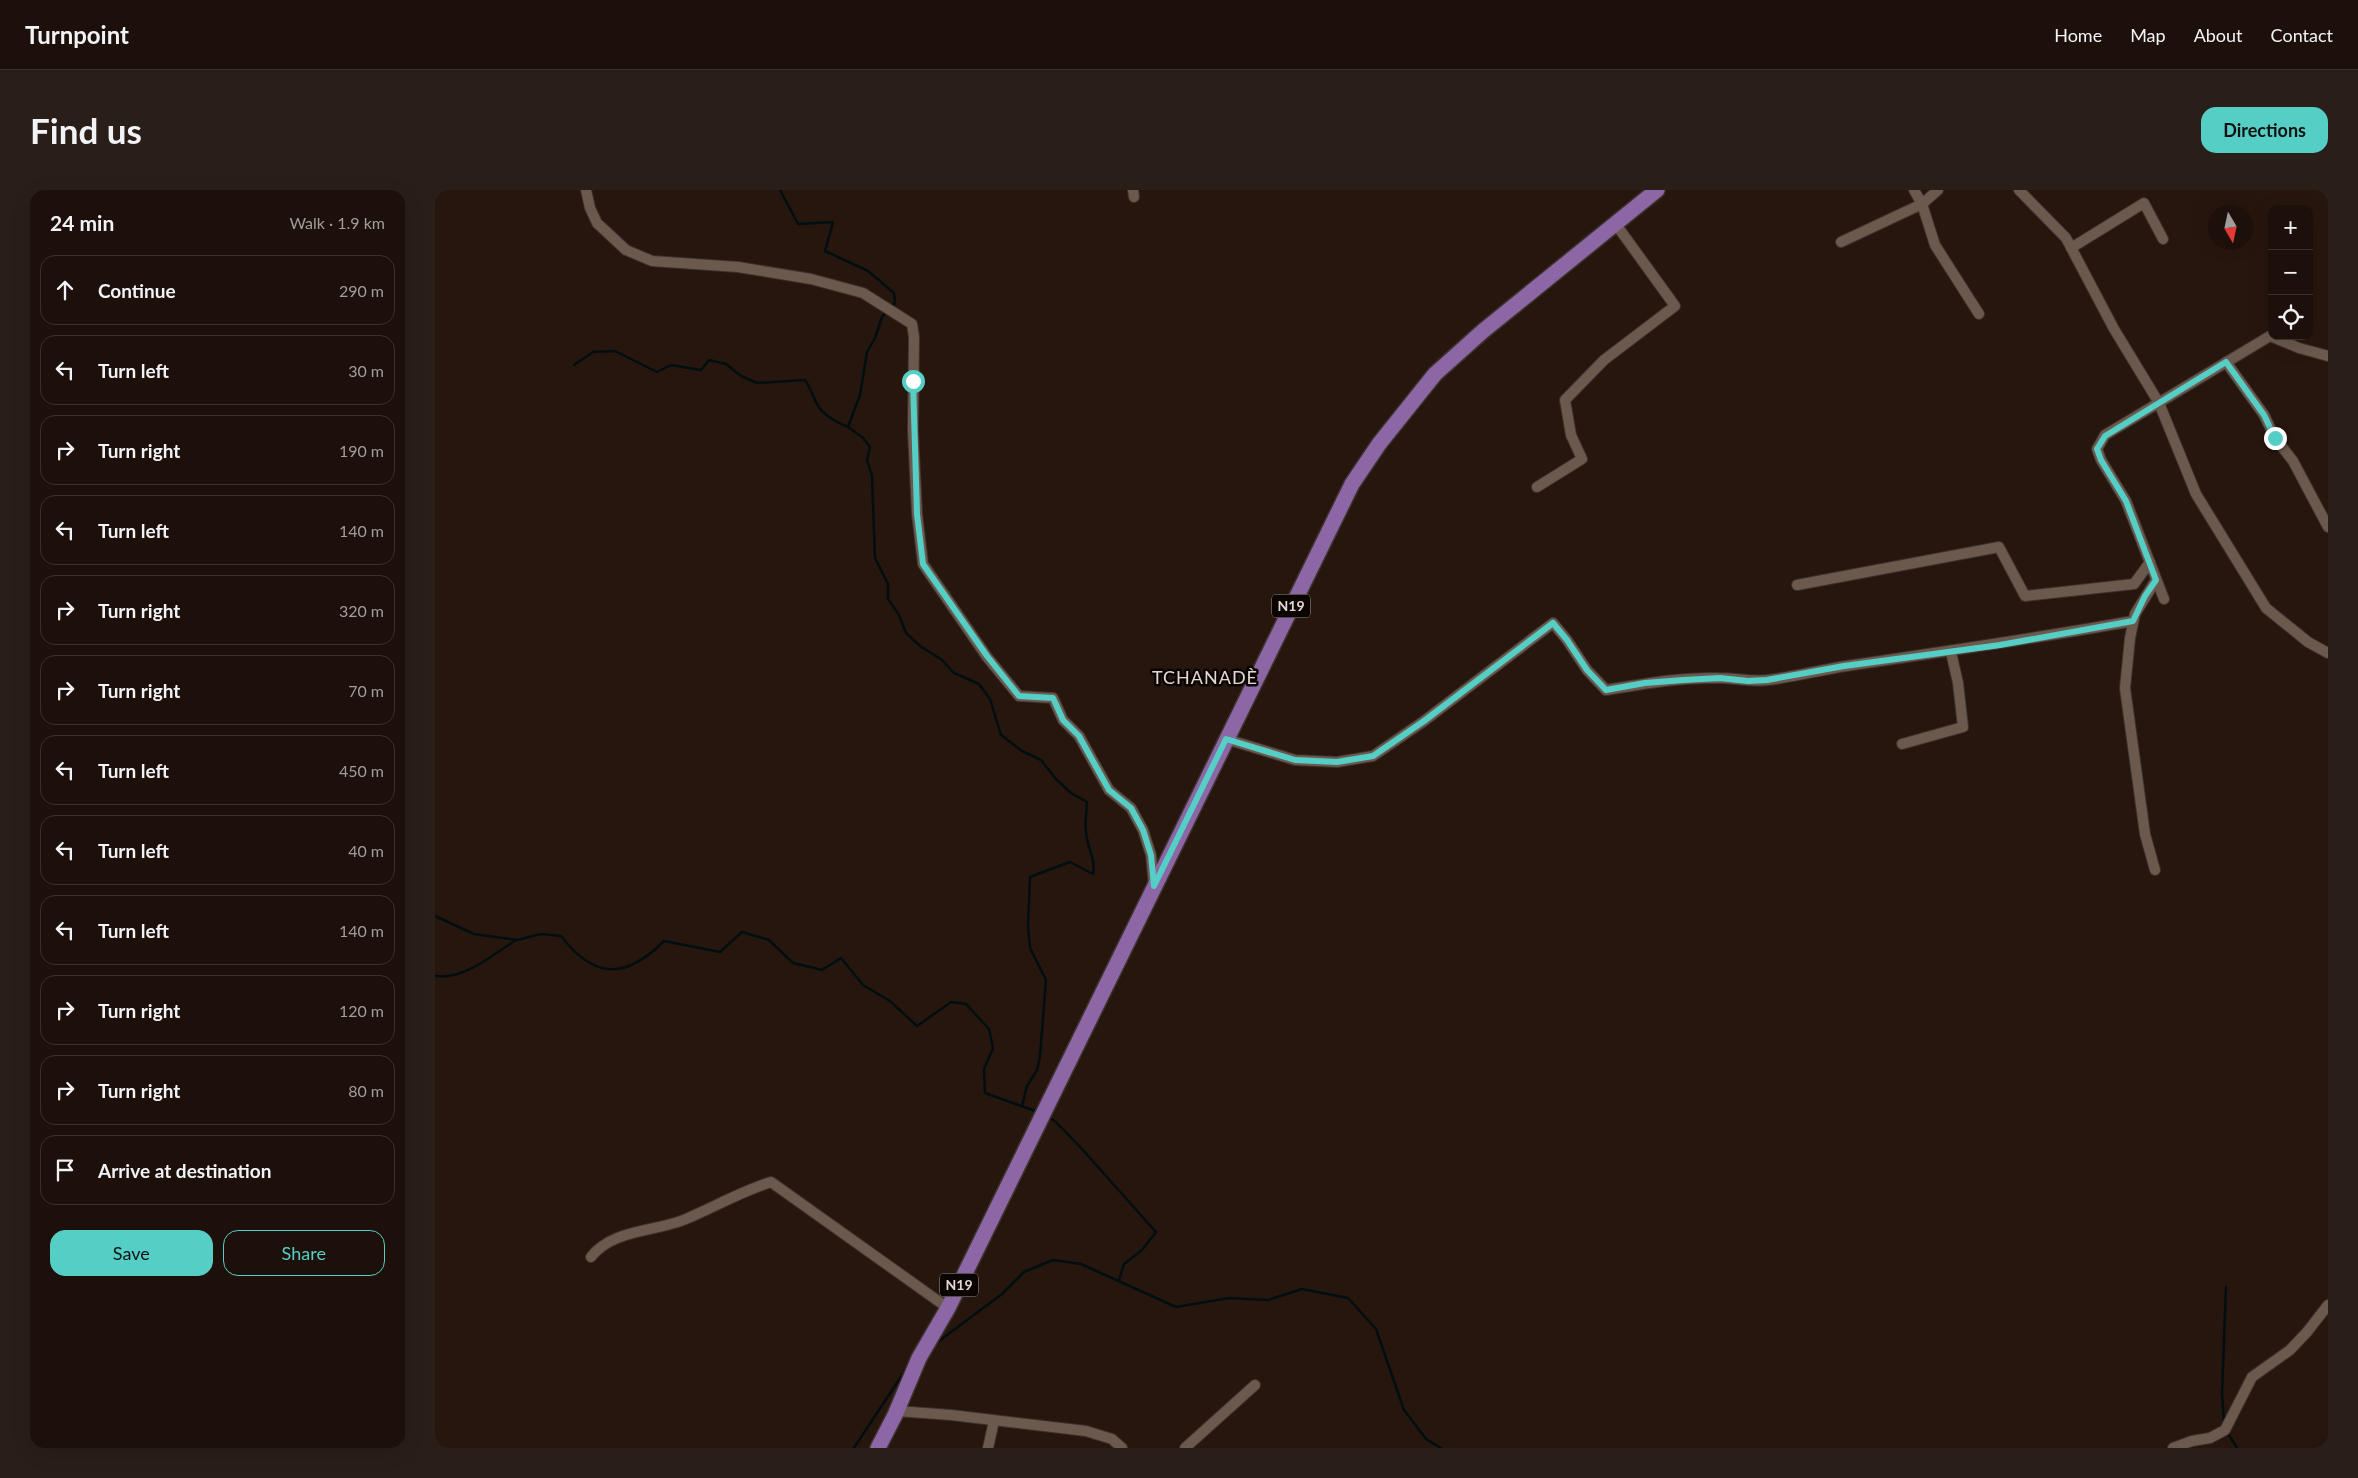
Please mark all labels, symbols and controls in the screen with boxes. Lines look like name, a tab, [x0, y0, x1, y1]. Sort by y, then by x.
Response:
text: Turnpoint	[25, 20, 129, 49]
text: Home	[2054, 24, 2102, 46]
text: Map	[2130, 24, 2166, 46]
text: About	[2194, 24, 2243, 46]
text: Contact	[2271, 24, 2333, 46]
button: Directions	[2201, 107, 2328, 153]
text: Find us	[30, 109, 142, 151]
north arrow	[2208, 205, 2253, 250]
map controls	[2268, 205, 2313, 340]
button: +	[2268, 205, 2313, 250]
text: 24 min	[50, 210, 114, 235]
text: Walk · 1.9 km	[289, 213, 385, 232]
button: −	[2268, 250, 2313, 295]
icon: ahead	[51, 276, 79, 304]
text: Continue	[98, 279, 176, 302]
text: 290 m	[339, 281, 384, 300]
button: locate	[2268, 295, 2313, 340]
icon: left	[51, 356, 79, 384]
text: Turn left	[98, 359, 169, 382]
text: 30 m	[348, 361, 384, 380]
route start	[902, 370, 925, 393]
route end	[2264, 427, 2287, 450]
icon: right	[51, 436, 79, 464]
text: Turn right	[98, 439, 180, 462]
text: 190 m	[339, 441, 384, 460]
icon: left	[51, 516, 79, 544]
text: Turn left	[98, 519, 169, 542]
text: 140 m	[339, 521, 384, 540]
road number: N19	[1272, 594, 1310, 618]
icon: right	[51, 596, 79, 624]
text: Turn right	[98, 599, 180, 622]
text: 320 m	[339, 601, 384, 620]
district label: TCHANADÈ	[1152, 666, 1258, 688]
icon: right	[51, 676, 79, 704]
text: Turn right	[98, 679, 180, 702]
text: 70 m	[348, 681, 384, 700]
icon: left	[51, 756, 79, 784]
text: Turn left	[98, 759, 169, 782]
text: 450 m	[339, 761, 384, 780]
icon: left	[51, 836, 79, 864]
text: Turn left	[98, 839, 169, 862]
text: 40 m	[348, 841, 384, 860]
icon: left	[51, 916, 79, 944]
text: Turn left	[98, 919, 169, 942]
text: 140 m	[339, 921, 384, 940]
icon: right	[51, 996, 79, 1024]
text: Turn right	[98, 999, 180, 1022]
text: 120 m	[339, 1001, 384, 1020]
icon: right	[51, 1076, 79, 1104]
text: Turn right	[98, 1079, 180, 1102]
text: 80 m	[348, 1081, 384, 1100]
icon: arrive	[51, 1156, 79, 1184]
text: Arrive at destination	[98, 1159, 271, 1182]
button: Save	[50, 1230, 213, 1276]
button: Share	[223, 1230, 385, 1276]
road number: N19	[940, 1274, 978, 1296]

